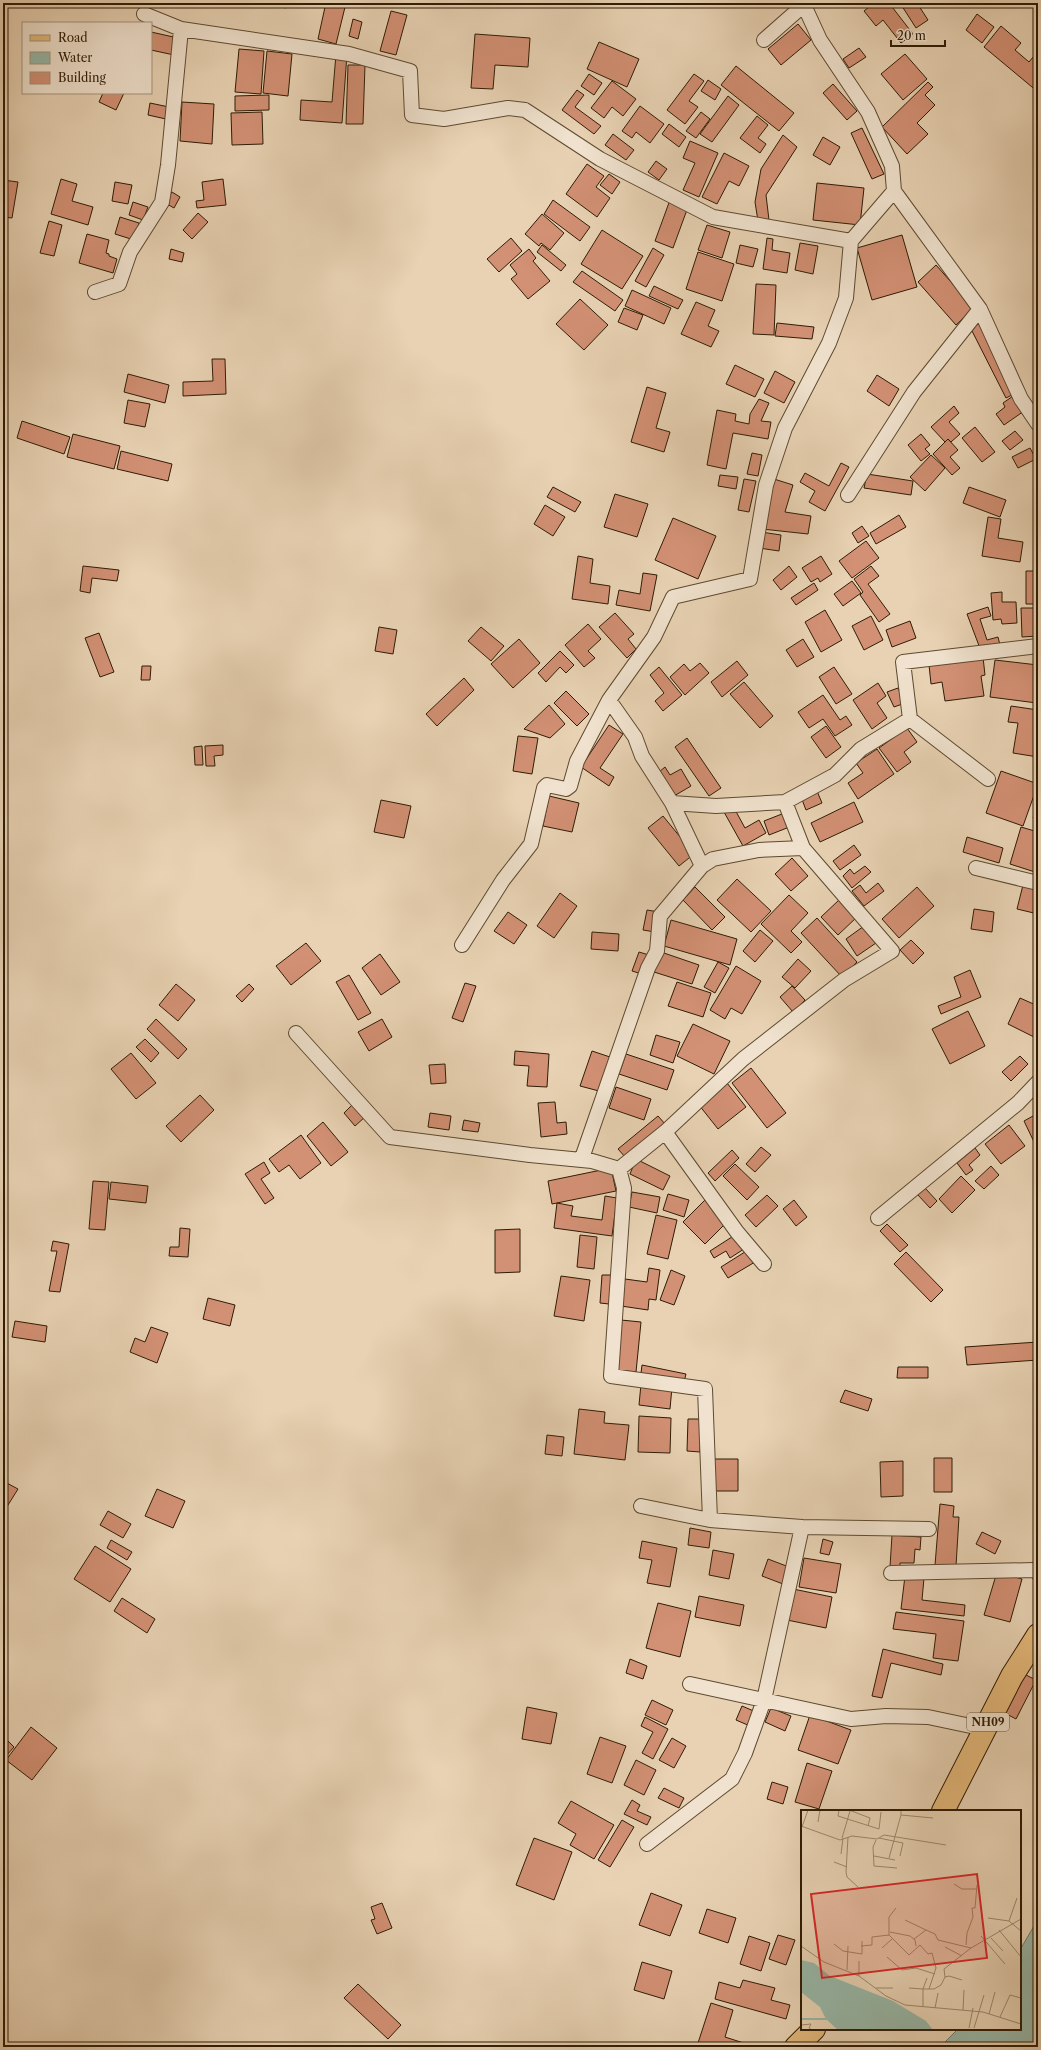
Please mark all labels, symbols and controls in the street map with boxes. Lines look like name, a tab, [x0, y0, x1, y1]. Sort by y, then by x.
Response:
legend	[22, 22, 152, 94]
scale bar	[891, 22, 945, 48]
text: 20 m	[897, 28, 926, 43]
text: Road	[58, 30, 88, 45]
text: Water	[57, 50, 92, 65]
text: Building	[58, 70, 106, 85]
road number: NH09	[967, 1713, 1009, 1731]
inset map	[801, 1810, 1021, 2030]

